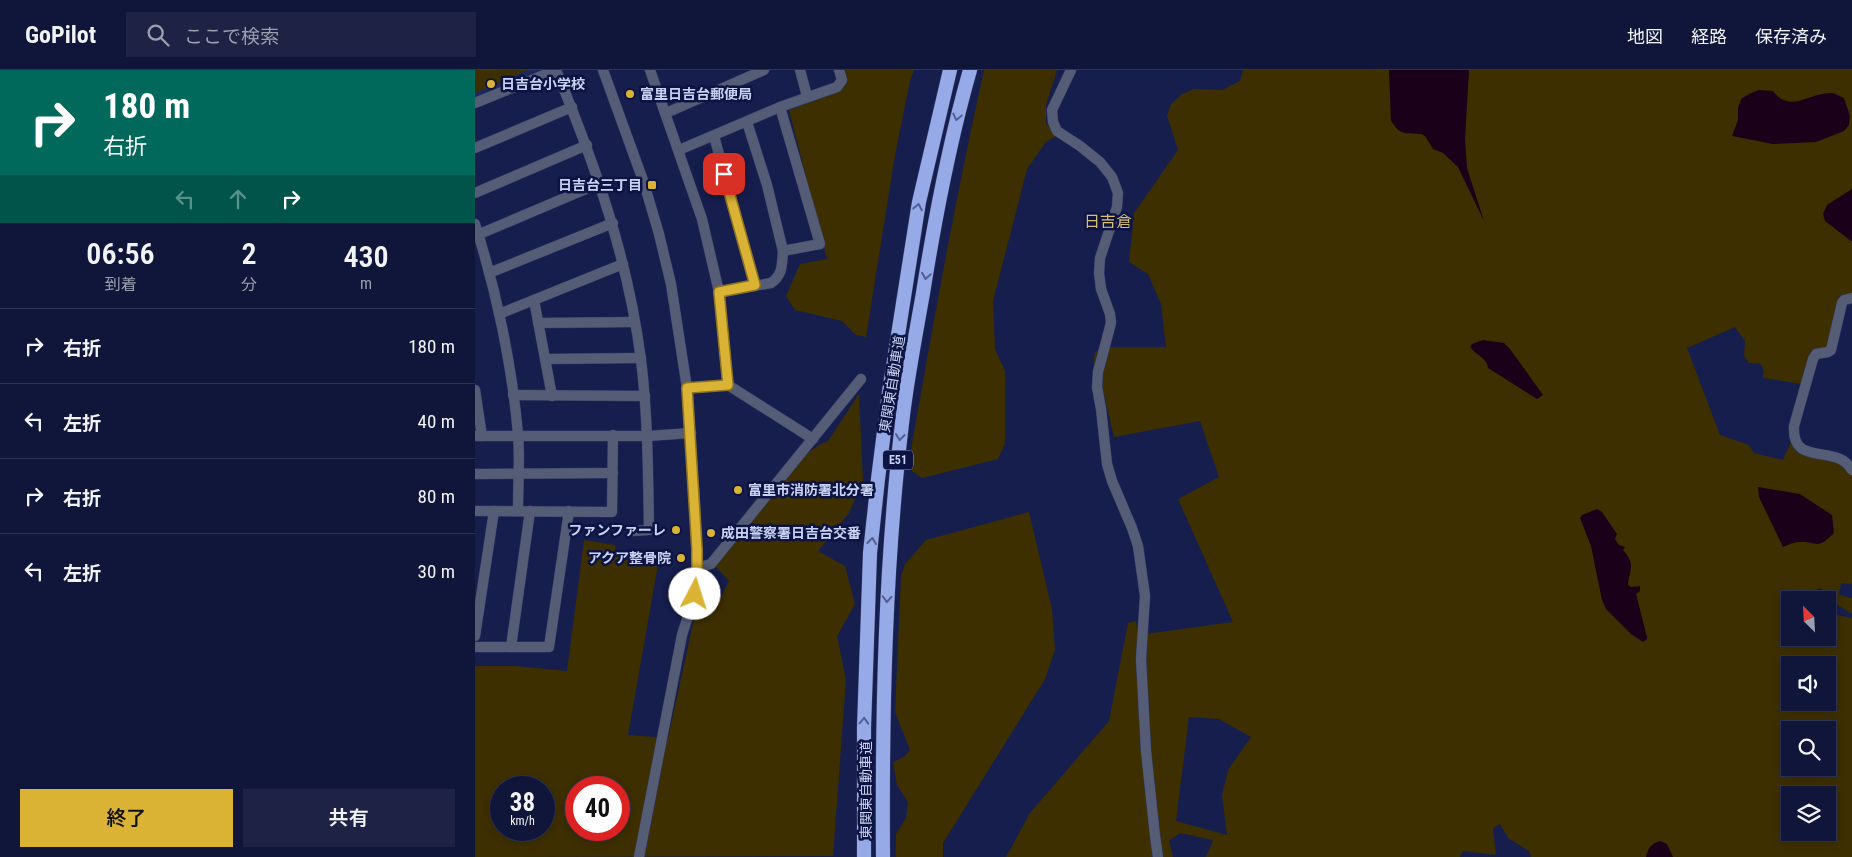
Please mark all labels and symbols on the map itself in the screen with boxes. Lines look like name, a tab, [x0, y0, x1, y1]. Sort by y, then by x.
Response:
place label: 日吉台小学校	[501, 76, 585, 92]
marker: 日吉台小学校	[485, 78, 497, 90]
place label: 富里日吉台郵便局	[640, 86, 752, 102]
marker: 富里日吉台郵便局	[624, 88, 636, 100]
one-way arrow	[952, 113, 963, 122]
pin	[703, 153, 745, 195]
place label: 日吉台三丁目	[558, 177, 642, 193]
marker: 日吉台三丁目	[646, 179, 658, 191]
one-way arrow	[913, 202, 923, 211]
district label: 日吉倉	[1084, 212, 1132, 231]
one-way arrow	[921, 272, 931, 281]
street label: 東関東自動車道	[876, 334, 908, 434]
one-way arrow	[895, 433, 906, 441]
road number: E51	[883, 450, 913, 470]
place label: 富里市消防署北分署	[748, 482, 874, 498]
marker: 富里市消防署北分署	[732, 484, 744, 496]
place label: ファンファーレ	[568, 522, 666, 538]
marker: ファンファーレ	[670, 524, 682, 536]
place label: 成田警察署日吉台交番	[721, 525, 861, 541]
marker: 成田警察署日吉台交番	[705, 527, 717, 539]
one-way arrow	[866, 537, 877, 545]
place label: アクア整骨院	[588, 550, 671, 566]
marker: アクア整骨院	[675, 552, 687, 564]
position arrow	[668, 567, 720, 619]
north arrow	[1781, 591, 1836, 646]
one-way arrow	[881, 595, 892, 603]
one-way arrow	[859, 717, 870, 725]
street label: 東関東自動車道	[858, 741, 874, 839]
speed limit sign: 40	[565, 776, 630, 841]

